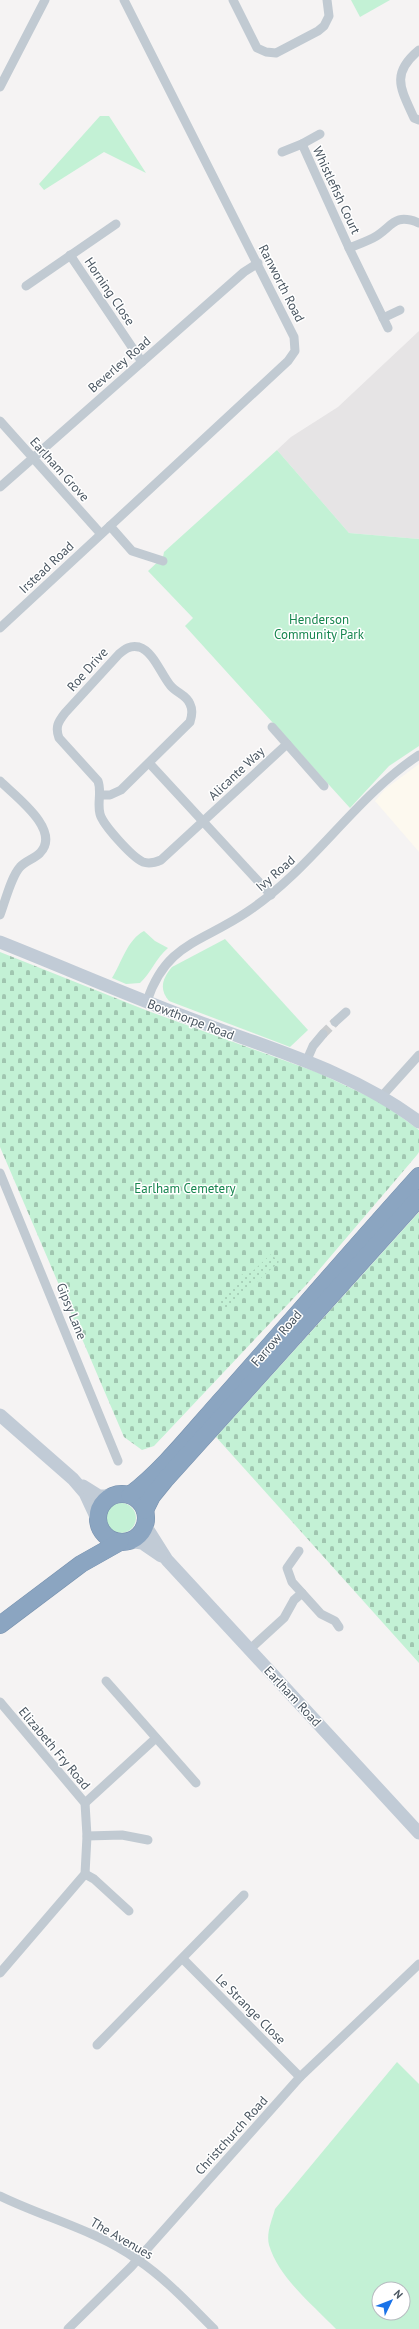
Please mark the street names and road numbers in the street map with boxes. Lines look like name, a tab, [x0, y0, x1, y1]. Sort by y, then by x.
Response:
street label: Whistlefish Court	[309, 144, 365, 237]
street label: Ranworth Road	[255, 242, 308, 325]
street label: Horning Close	[81, 254, 139, 329]
street label: Beverley Road	[84, 332, 154, 396]
street label: Earlham Grove	[26, 433, 93, 505]
street label: Irstead Road	[15, 538, 77, 597]
street label: Roe Drive	[63, 644, 112, 695]
street label: Alicante Way	[205, 743, 268, 804]
street label: Ivy Road	[252, 852, 299, 895]
street label: Bowthorpe Road	[145, 995, 237, 1044]
street label: Gipsy Lane	[52, 1280, 91, 1342]
street label: Farrow Road	[247, 1307, 305, 1370]
street label: Earlham Road	[260, 1662, 325, 1730]
street label: Elizabeth Fry Road	[15, 1703, 94, 1793]
street label: Le Strange Close	[212, 1971, 289, 2048]
street label: Christchurch Road	[191, 2092, 271, 2178]
street label: The Avenues	[87, 2214, 156, 2263]

